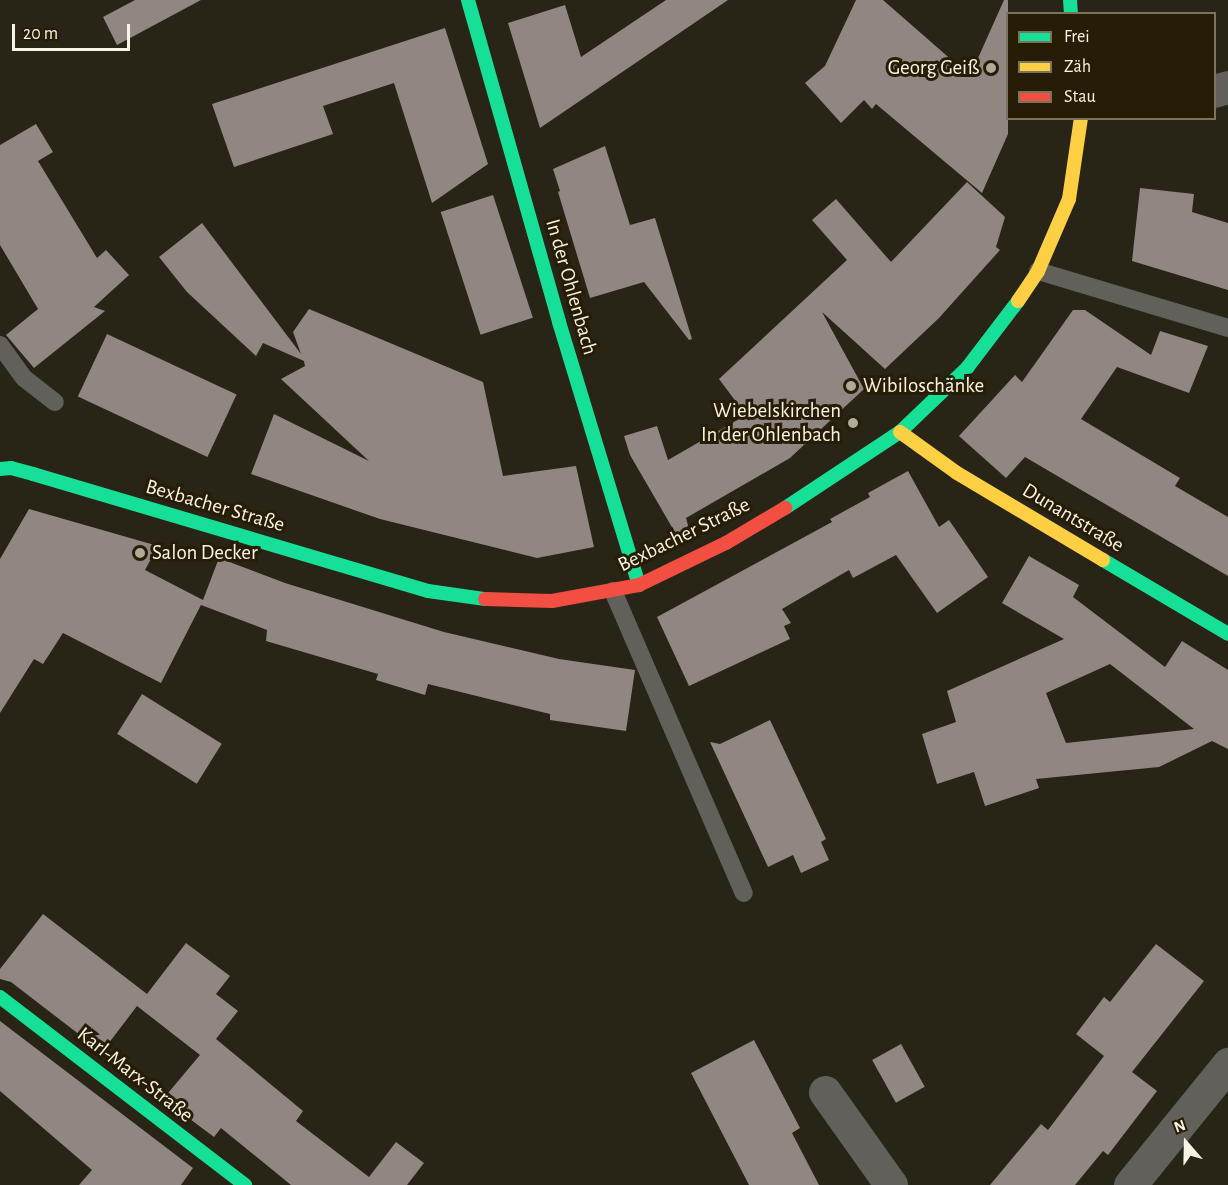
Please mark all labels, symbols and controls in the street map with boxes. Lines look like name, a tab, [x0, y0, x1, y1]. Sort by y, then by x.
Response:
scale bar	[15, 12, 134, 50]
legend	[1006, 12, 1216, 120]
text: 20 m	[23, 25, 58, 43]
text: Frei	[1064, 28, 1090, 46]
place label: Georg Geiß	[888, 55, 979, 81]
text: Zäh	[1064, 58, 1091, 76]
marker: Georg Geiß	[984, 61, 998, 75]
text: Stau	[1064, 88, 1096, 106]
street label: In der Ohlenbach	[540, 216, 602, 358]
place label: Wibiloschänke	[863, 373, 984, 399]
marker: Wibiloschänke	[844, 379, 858, 393]
place label: Wiebelskirchen In der Ohlenbach	[701, 398, 841, 448]
marker: Wiebelskirchen In der Ohlenbach	[846, 416, 860, 430]
street label: Bexbacher Straße	[143, 474, 287, 538]
street label: Dunantstraße	[1018, 478, 1128, 558]
street label: Bexbacher Straße	[614, 492, 754, 578]
place label: Salon Decker	[152, 540, 258, 566]
marker: Salon Decker	[133, 546, 147, 560]
street label: Karl-Marx-Straße	[72, 1022, 198, 1128]
north arrow	[1156, 1113, 1216, 1173]
text: N	[1172, 1117, 1188, 1136]

